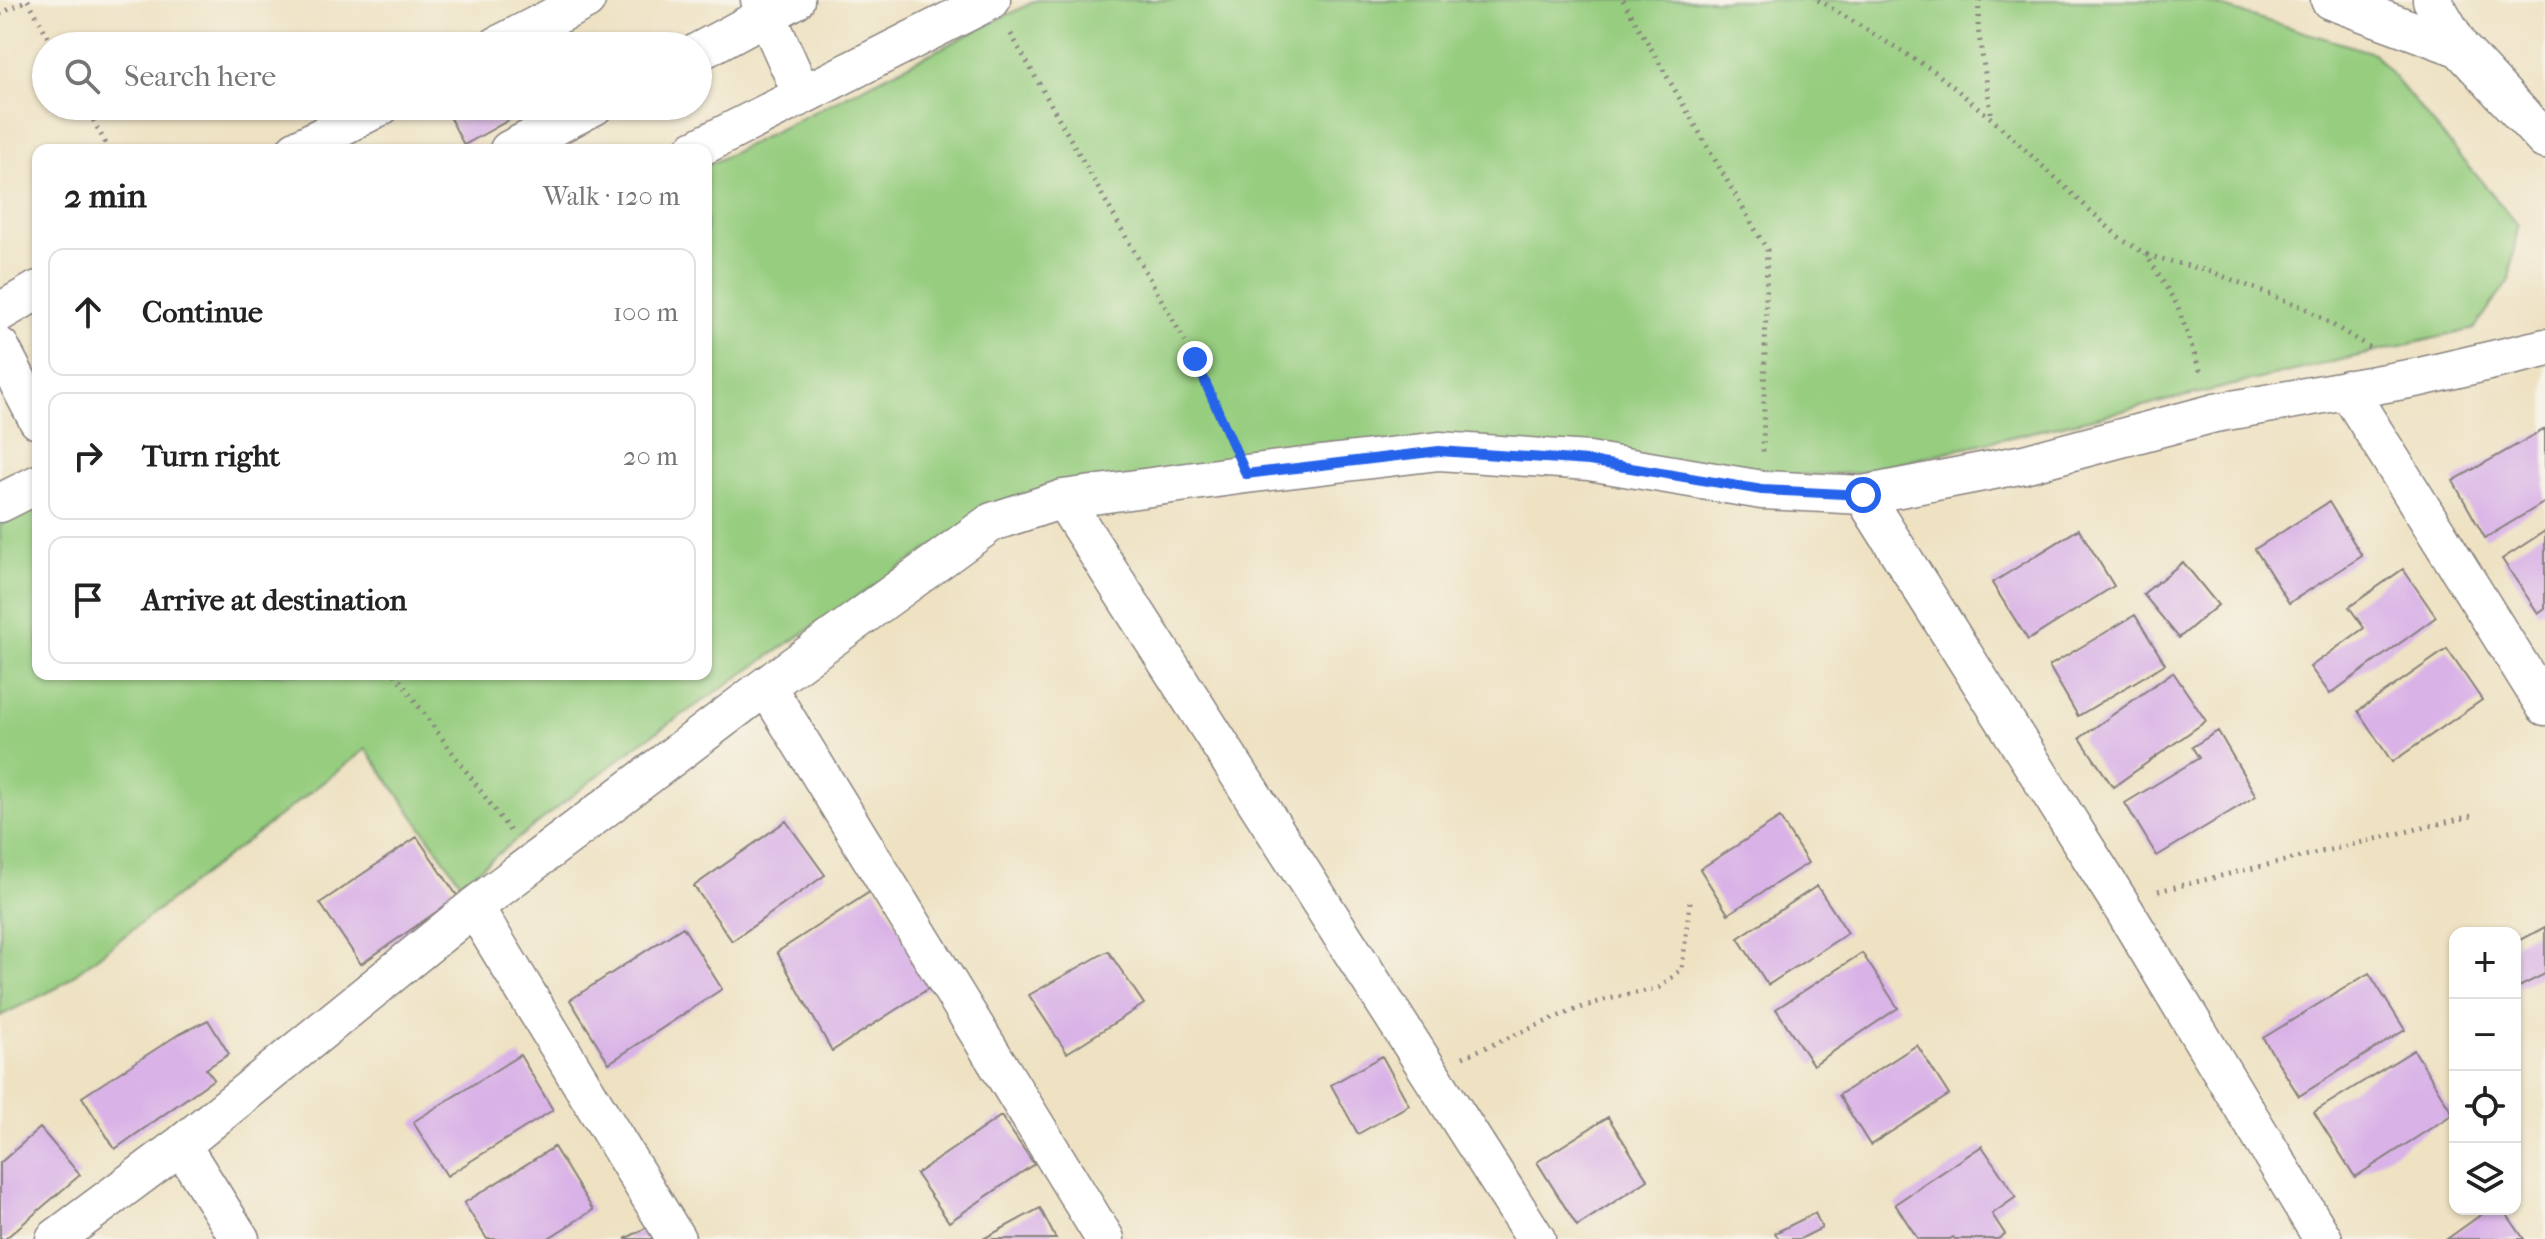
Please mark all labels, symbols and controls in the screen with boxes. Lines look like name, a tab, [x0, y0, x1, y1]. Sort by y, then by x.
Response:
search box	[32, 32, 712, 120]
icon: search	[60, 54, 104, 98]
text: Search here	[124, 59, 276, 94]
text: 2 min	[64, 176, 147, 216]
text: Walk · 120 m	[543, 181, 680, 212]
icon: ahead	[66, 290, 110, 334]
text: Continue	[142, 295, 263, 330]
text: 100 m	[613, 297, 678, 328]
route end	[1177, 341, 1213, 377]
icon: right	[66, 434, 110, 478]
text: Turn right	[142, 439, 280, 474]
text: 20 m	[623, 441, 678, 472]
route start	[1845, 477, 1881, 513]
icon: arrive	[66, 578, 110, 622]
text: Arrive at destination	[142, 583, 407, 618]
map controls	[2449, 927, 2521, 1215]
button: +	[2449, 927, 2521, 999]
button: −	[2449, 999, 2521, 1071]
button: locate	[2449, 1071, 2521, 1143]
button: layers	[2449, 1143, 2521, 1215]

